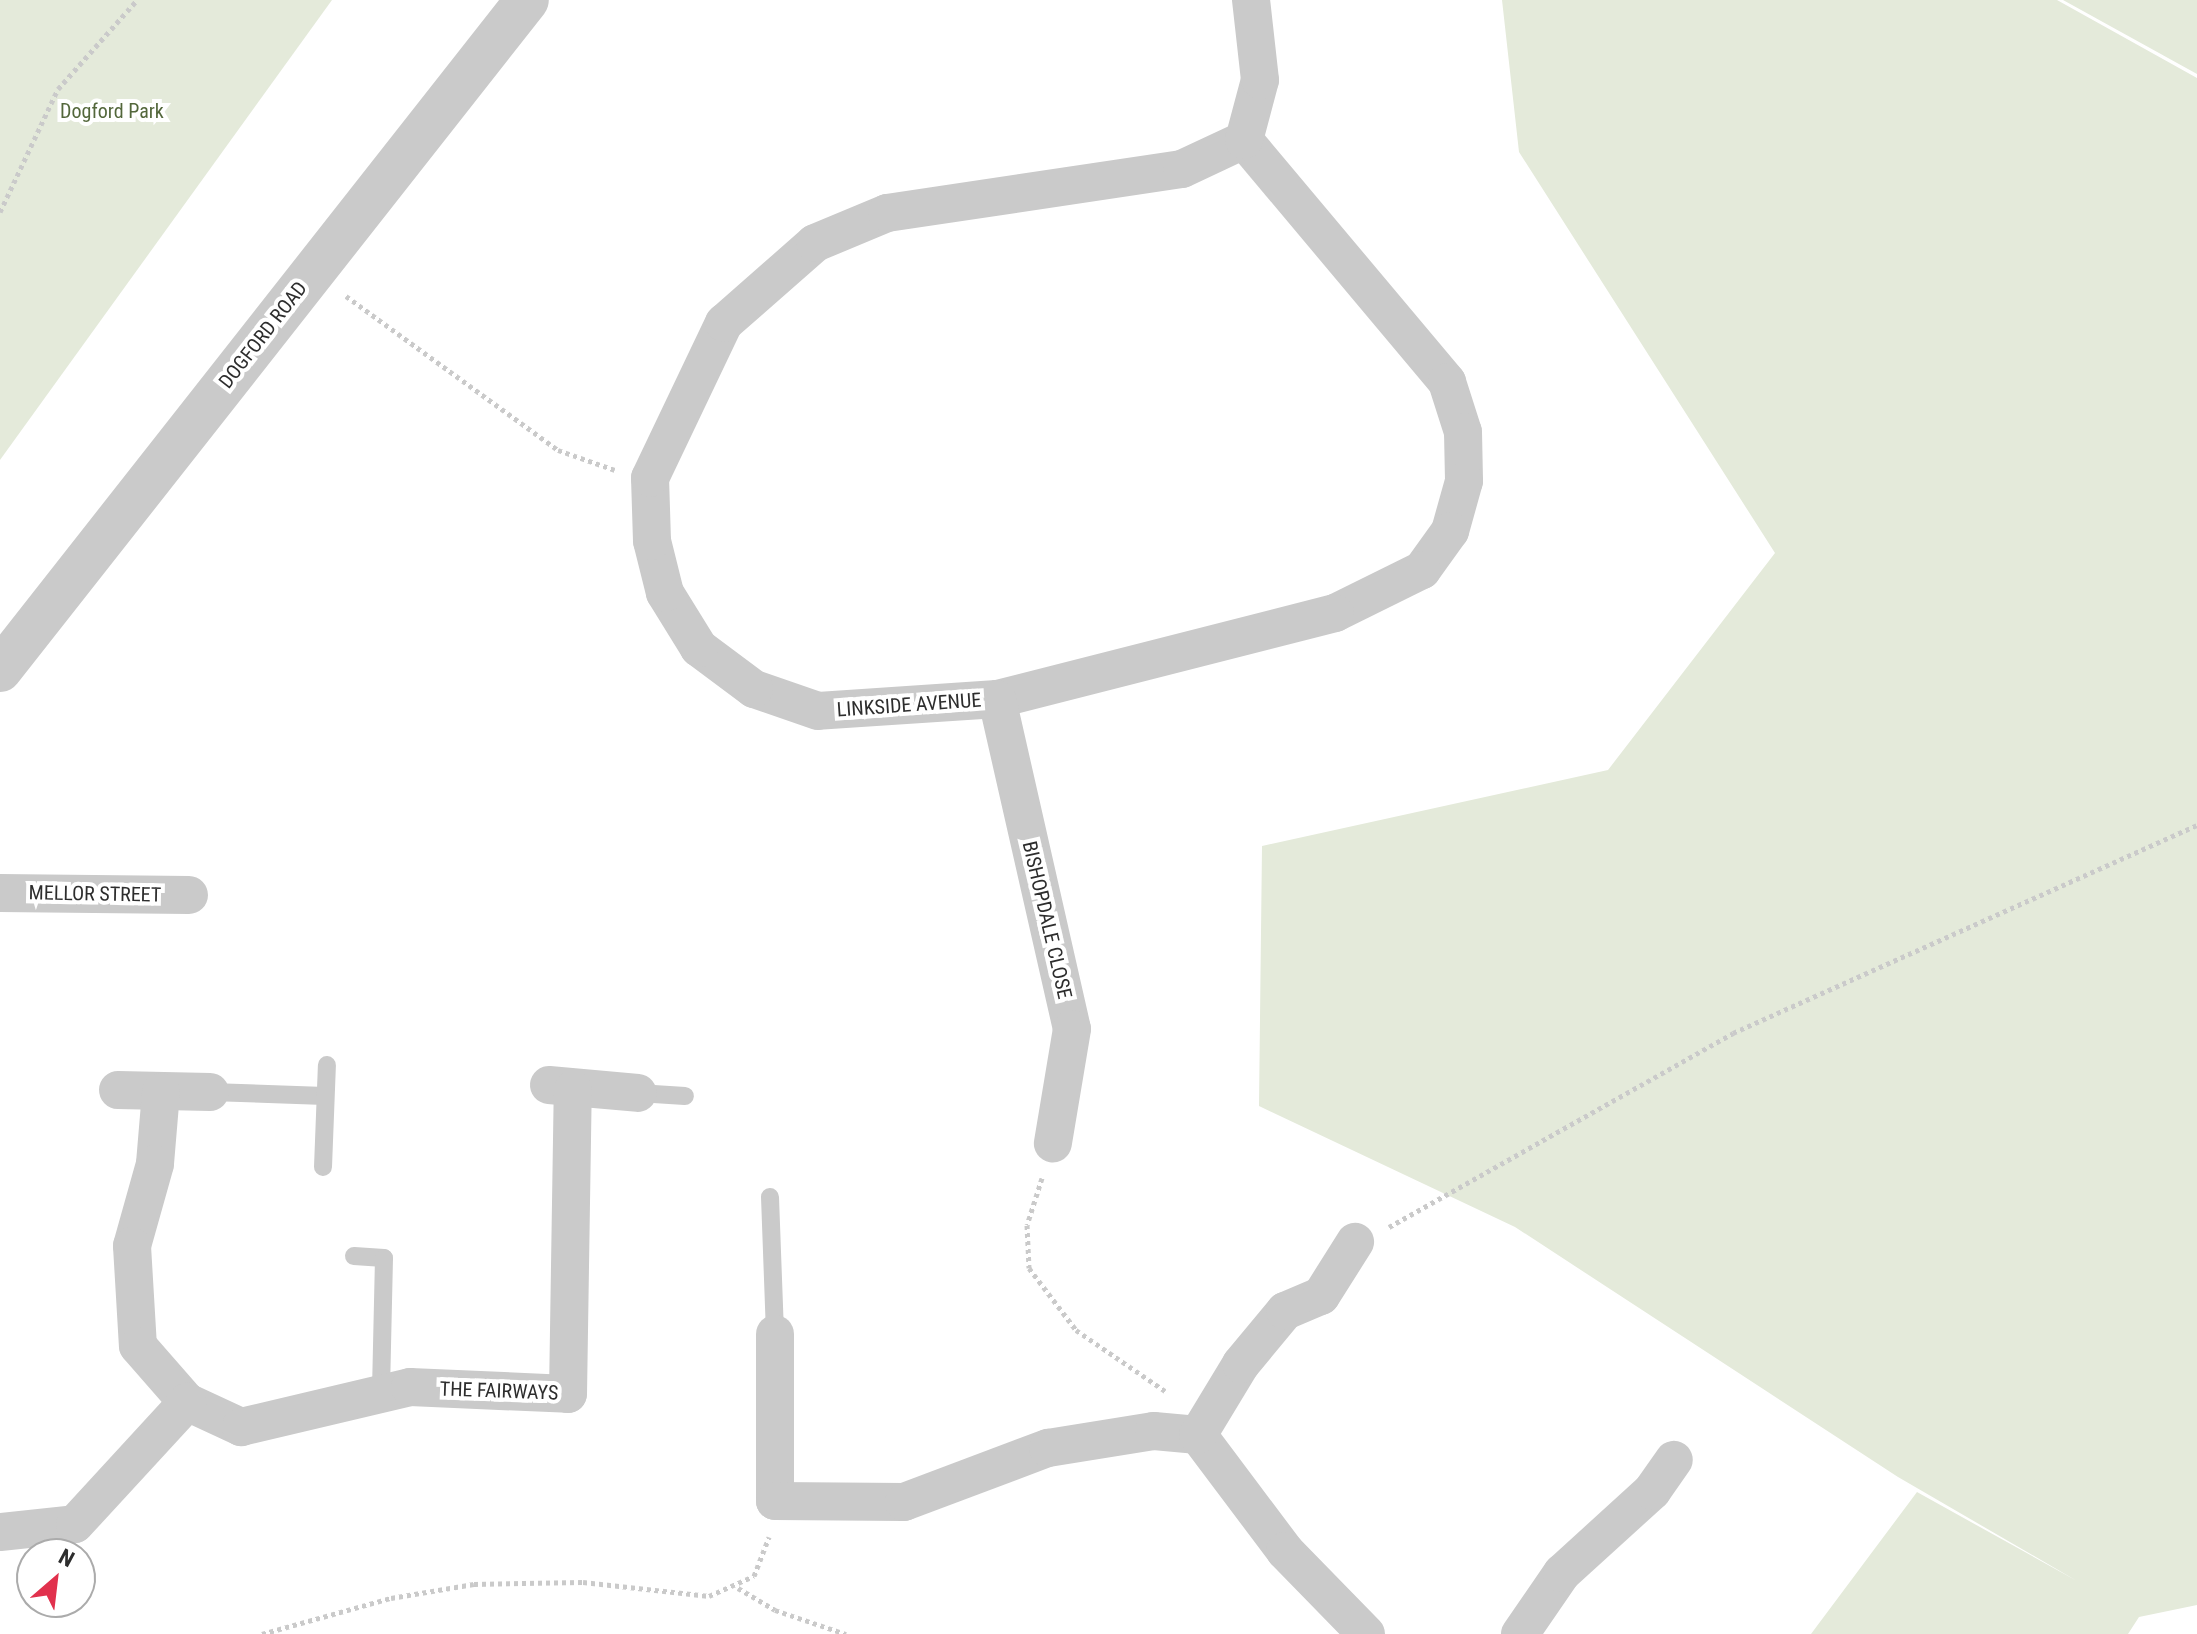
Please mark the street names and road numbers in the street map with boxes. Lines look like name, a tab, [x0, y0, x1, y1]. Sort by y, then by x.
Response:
street label: DOGFORD ROAD	[214, 277, 312, 393]
street label: LINKSIDE AVENUE	[836, 688, 982, 722]
street label: BISHOPDALE CLOSE	[1017, 839, 1077, 1001]
street label: MELLOR STREET	[29, 881, 161, 907]
street label: THE FAIRWAYS	[439, 1377, 559, 1405]

